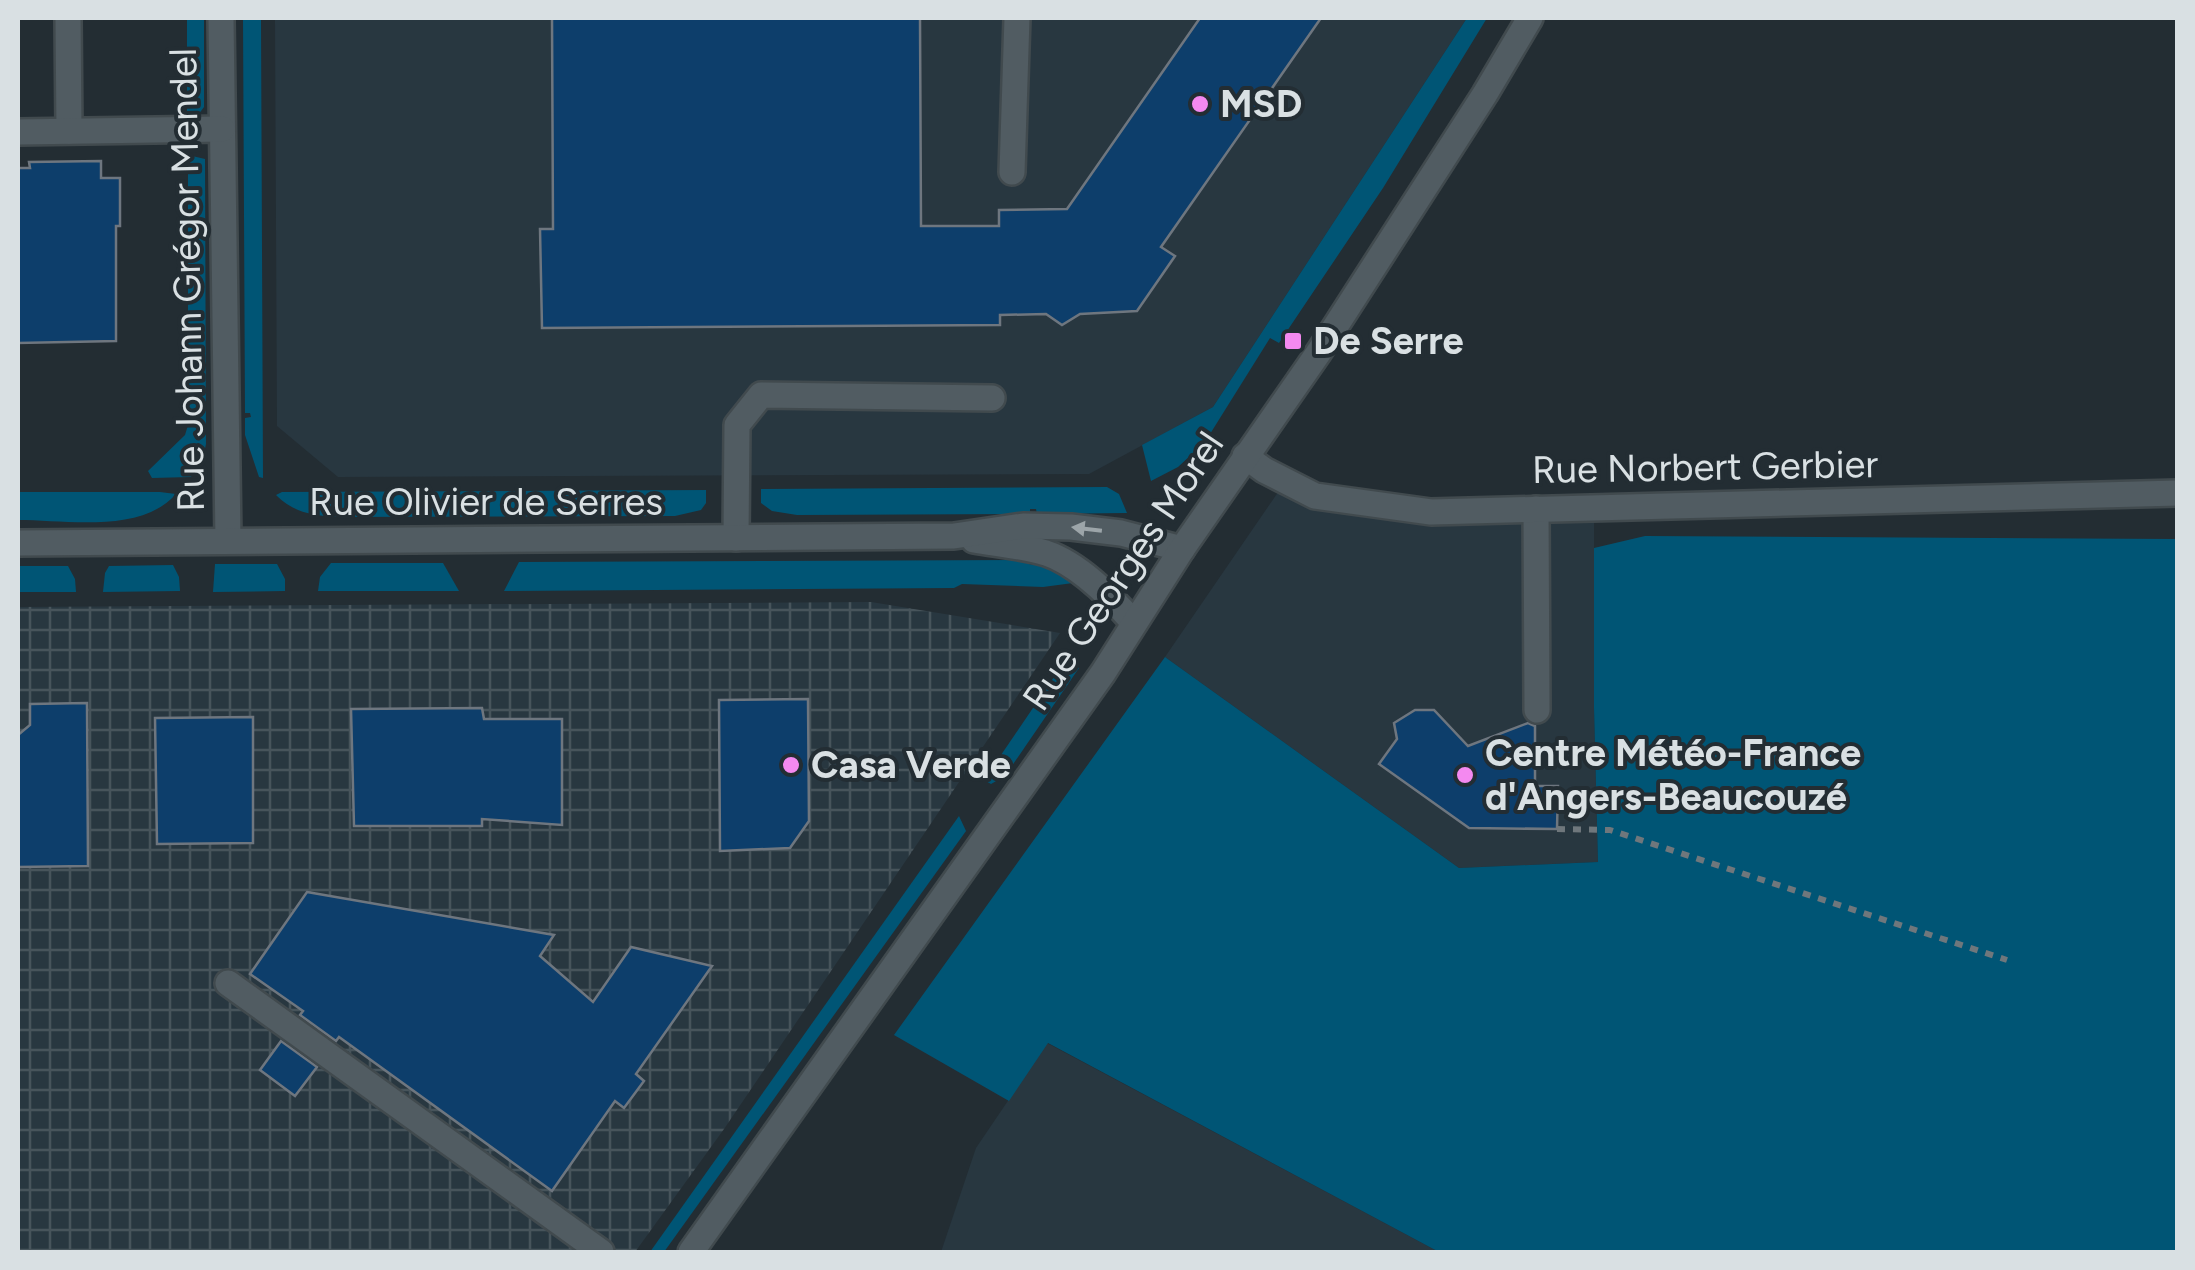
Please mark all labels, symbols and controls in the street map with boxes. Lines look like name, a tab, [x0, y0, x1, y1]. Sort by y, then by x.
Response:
street label: Rue Johann Grégor Mendel	[160, 48, 214, 512]
place label: MSD	[1220, 81, 1302, 127]
marker: MSD	[1189, 93, 1211, 115]
place label: De Serre	[1313, 318, 1464, 364]
marker: De Serre	[1282, 330, 1304, 352]
street label: Rue Georges Morel	[1013, 423, 1233, 719]
street label: Rue Norbert Gerbier	[1532, 441, 1879, 493]
street label: Rue Olivier de Serres	[309, 479, 663, 525]
one-way arrow	[1071, 521, 1102, 537]
place label: Centre Météo-France d'Angers-Beaucouzé	[1485, 730, 1861, 820]
place label: Casa Verde	[811, 742, 1011, 788]
marker: Casa Verde	[780, 754, 802, 776]
marker: Centre Météo-France d'Angers-Beaucouzé	[1454, 764, 1476, 786]

